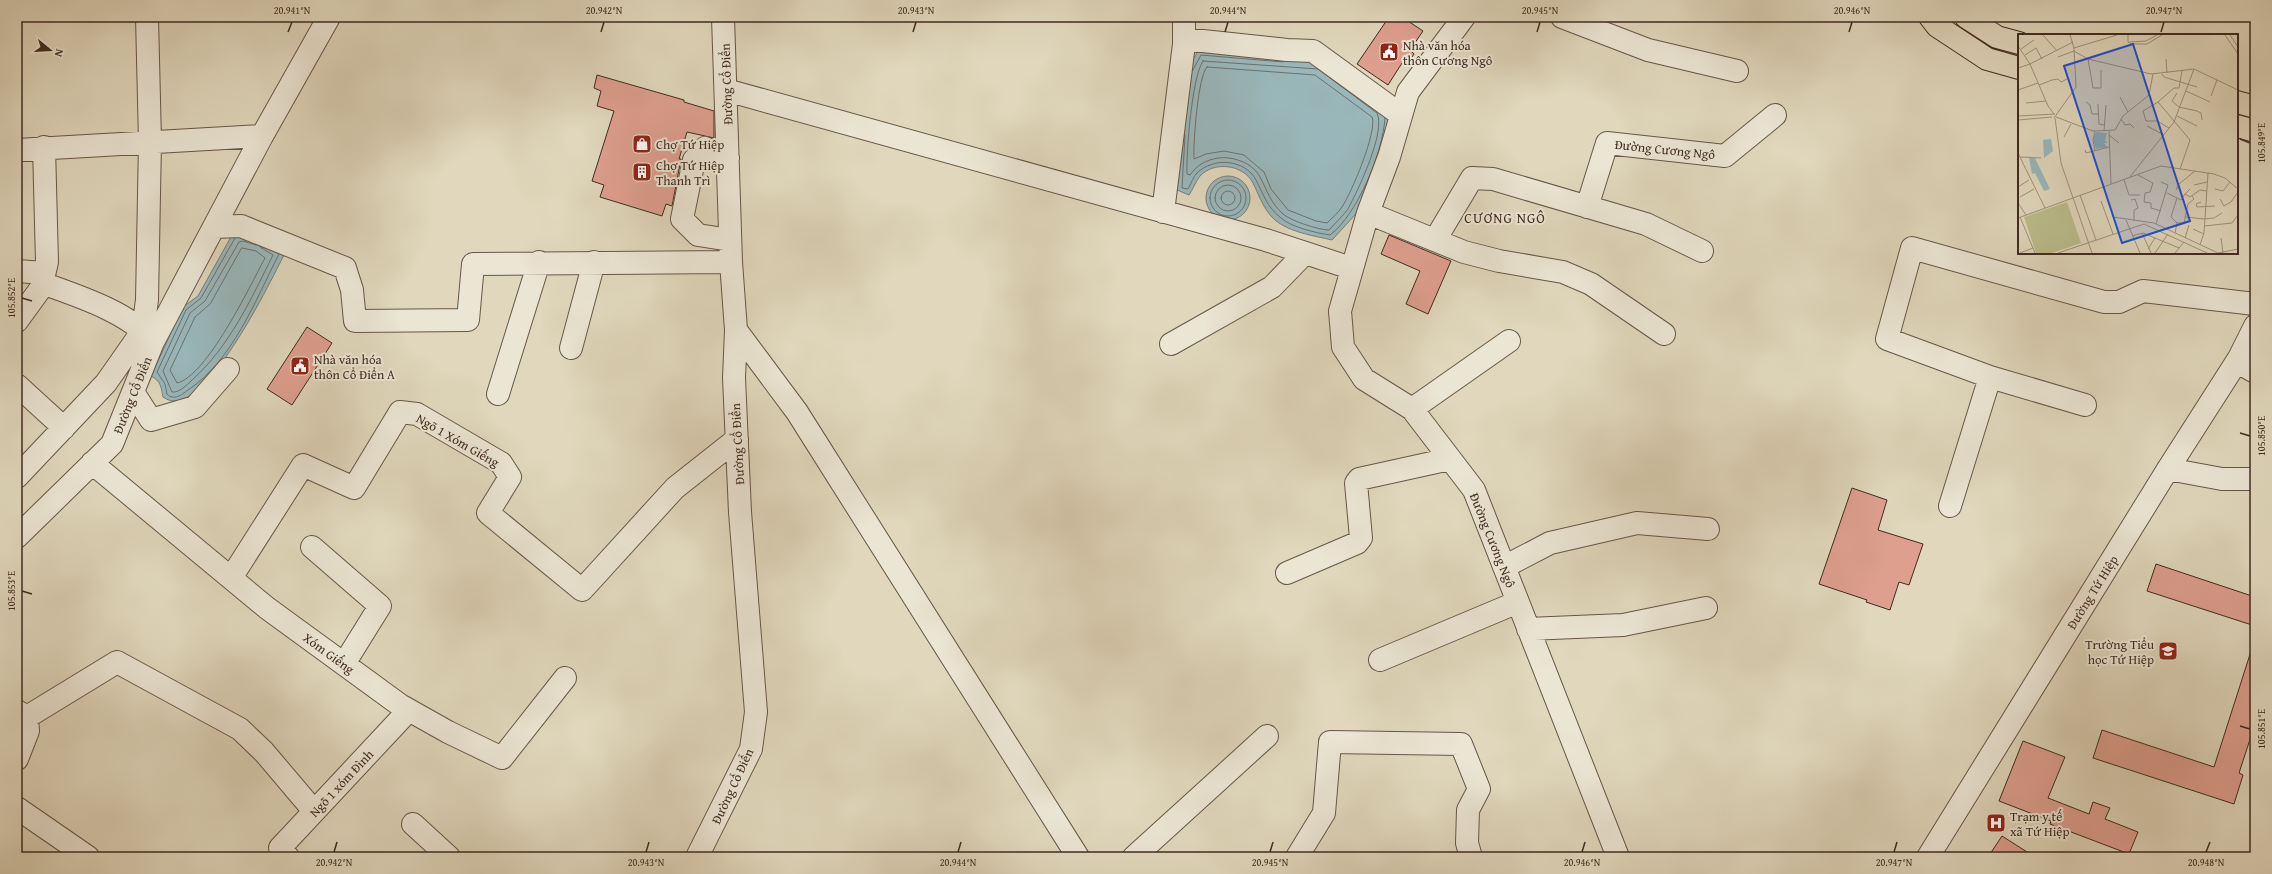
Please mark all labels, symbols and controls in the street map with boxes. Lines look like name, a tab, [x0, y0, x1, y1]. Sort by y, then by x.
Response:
text: 20.941°N	[274, 3, 311, 18]
text: 20.942°N	[586, 3, 623, 18]
text: 20.943°N	[898, 3, 935, 18]
text: 20.944°N	[1210, 3, 1247, 18]
text: 20.945°N	[1522, 3, 1559, 18]
text: 20.946°N	[1834, 3, 1871, 18]
text: 20.947°N	[2146, 3, 2183, 18]
north arrow	[30, 30, 70, 70]
inset map	[2018, 34, 2238, 254]
place label: Nhà văn hóa thôn Cương Ngô	[1403, 36, 1493, 70]
public building icon: Nhà văn hóa thôn Cương Ngô	[1378, 41, 1400, 63]
street label: Đường Cổ Điển	[716, 42, 737, 125]
text: N	[51, 47, 68, 60]
text: 105.849°E	[2254, 123, 2269, 163]
shop icon: Chợ Tứ Hiệp	[631, 133, 653, 155]
place label: Chợ Tứ Hiệp	[656, 135, 724, 154]
street label: Đường Cương Ngô	[1614, 135, 1716, 164]
place label: Chợ Tứ Hiệp Thanh Trì	[656, 156, 724, 190]
building icon: Chợ Tứ Hiệp Thanh Trì	[631, 161, 653, 183]
district label: CƯƠNG NGÔ	[1464, 208, 1546, 228]
text: 105.852°E	[4, 278, 19, 318]
place label: Nhà văn hóa thôn Cổ Điển A	[314, 350, 395, 384]
street label: Đường Cổ Điển	[108, 353, 157, 437]
public building icon: Nhà văn hóa thôn Cổ Điển A	[289, 355, 311, 377]
street label: Đường Cổ Điển	[726, 402, 749, 485]
street label: Ngõ 1 Xóm Giếng	[413, 409, 503, 472]
text: 105.850°E	[2254, 416, 2269, 456]
street label: Đường Cương Ngô	[1465, 490, 1520, 591]
street label: Đường Tứ Hiệp	[2062, 552, 2123, 633]
text: 105.853°E	[4, 571, 19, 611]
street label: Xóm Giếng	[299, 628, 359, 679]
place label: Trường Tiểu học Tứ Hiệp	[2085, 635, 2154, 669]
school or university icon: Trường Tiểu học Tứ Hiệp	[2157, 640, 2179, 662]
text: 105.851°E	[2254, 709, 2269, 749]
street label: Ngõ 1 xóm Đình	[305, 745, 378, 821]
street label: Đường Cổ Điển	[707, 745, 759, 827]
place label: Trạm y tế xã Tứ Hiệp	[2010, 807, 2069, 841]
hospital icon: Trạm y tế xã Tứ Hiệp	[1985, 812, 2007, 834]
text: 20.942°N	[316, 855, 353, 870]
text: 20.943°N	[628, 855, 665, 870]
text: 20.944°N	[940, 855, 977, 870]
text: 20.945°N	[1252, 855, 1289, 870]
text: 20.946°N	[1564, 855, 1601, 870]
text: 20.947°N	[1876, 855, 1913, 870]
text: 20.948°N	[2188, 855, 2225, 870]

